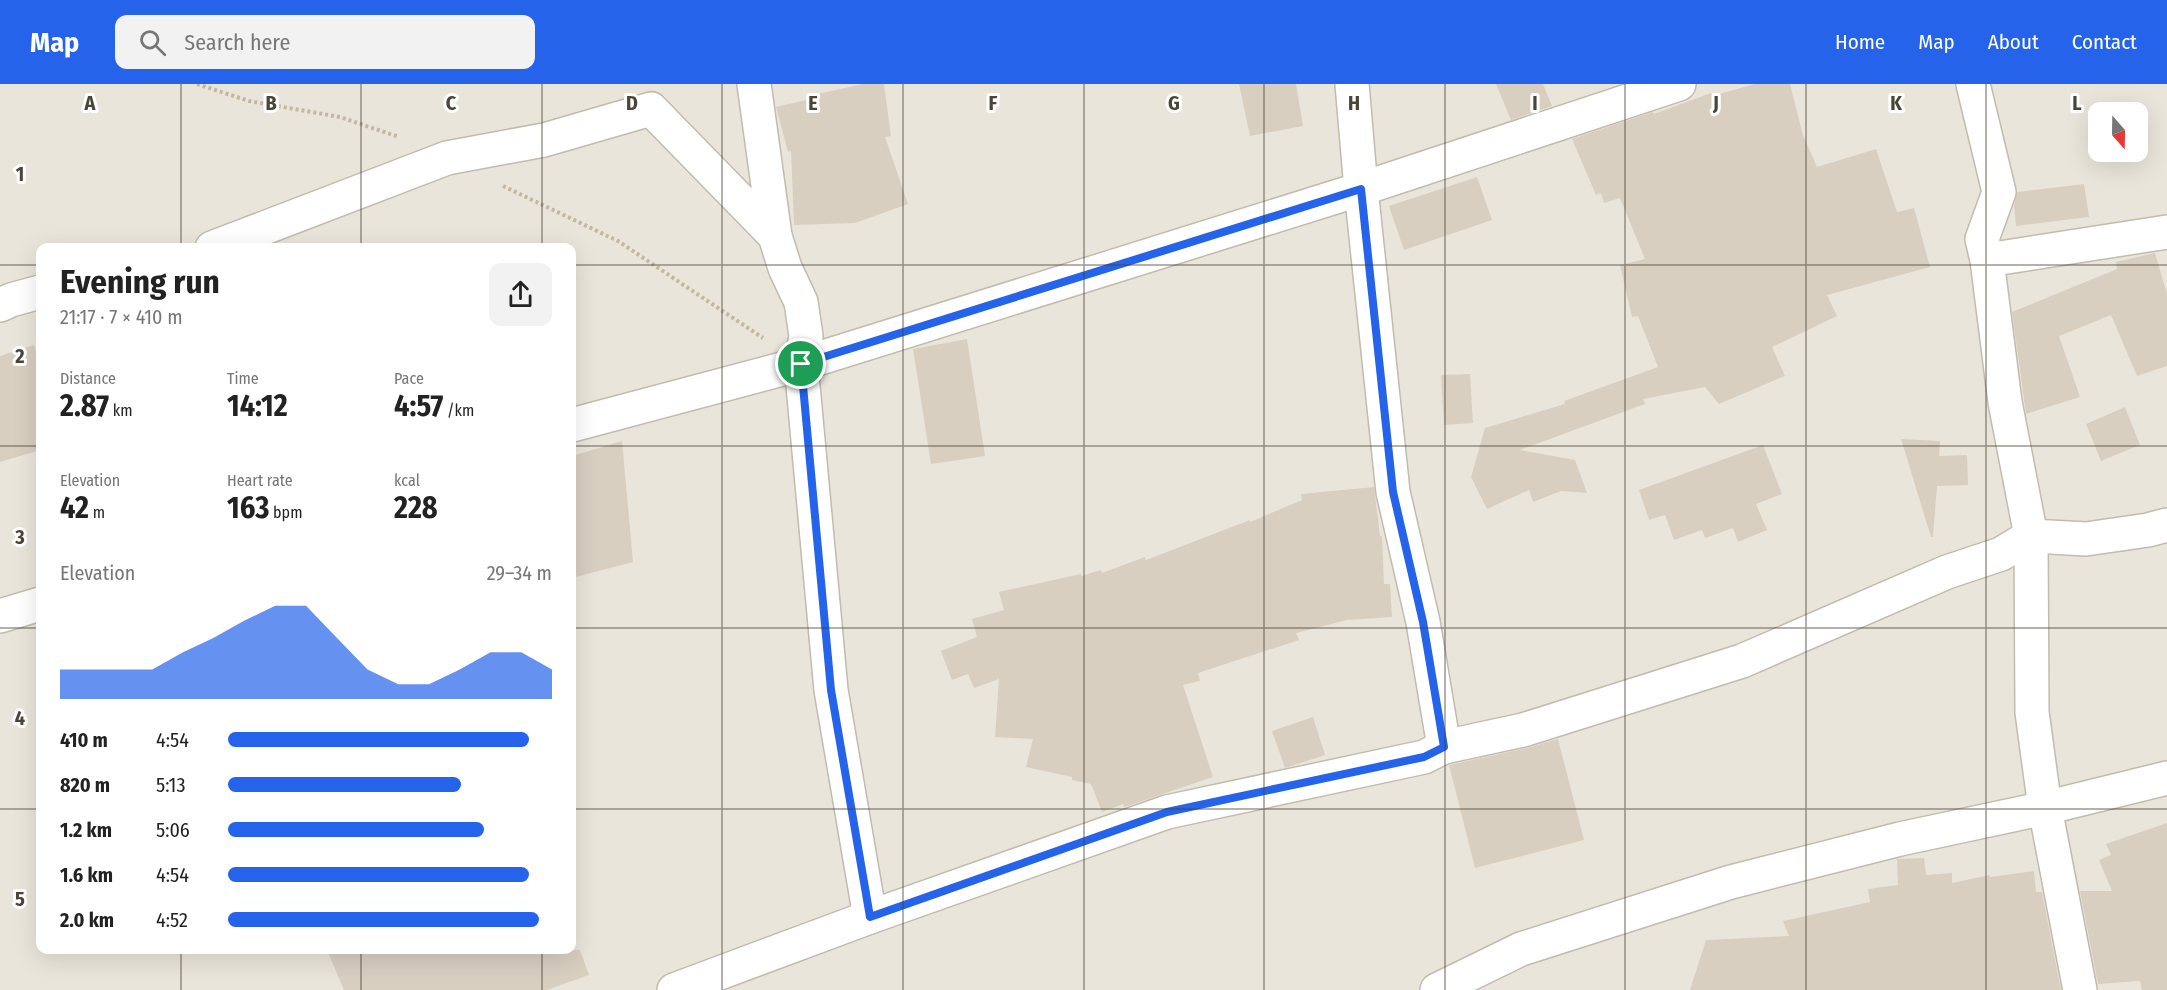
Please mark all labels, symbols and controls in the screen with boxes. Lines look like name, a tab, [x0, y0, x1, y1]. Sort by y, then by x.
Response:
search box	[115, 15, 535, 69]
text: Map	[30, 26, 79, 59]
icon: search	[136, 26, 169, 59]
text: Search here	[184, 29, 290, 56]
text: Home	[1835, 29, 1885, 55]
text: Map	[1918, 29, 1955, 55]
text: About	[1988, 29, 2039, 55]
text: Contact	[2072, 29, 2137, 55]
text: A	[84, 91, 97, 115]
text: B	[265, 91, 277, 115]
text: C	[446, 91, 457, 115]
text: D	[626, 91, 638, 115]
text: E	[808, 91, 818, 115]
text: F	[989, 91, 998, 115]
text: G	[1168, 91, 1180, 115]
text: H	[1348, 91, 1360, 115]
text: I	[1532, 91, 1538, 115]
text: J	[1712, 91, 1719, 115]
text: K	[1890, 91, 1902, 115]
text: L	[2072, 91, 2082, 115]
north arrow	[2088, 102, 2148, 162]
map controls	[2088, 102, 2148, 162]
text: 1	[16, 162, 24, 186]
text: Evening run	[60, 262, 220, 302]
button: share	[489, 263, 552, 326]
text: 21:17 · 7 × 410 m	[60, 305, 183, 329]
pin	[775, 338, 826, 389]
text: 2	[14, 344, 25, 368]
icon: arrive	[784, 347, 817, 380]
text: Distance	[60, 369, 116, 388]
text: Time	[227, 369, 259, 388]
text: Pace	[394, 369, 424, 388]
text: 2.87	[60, 388, 109, 424]
text: 14:12	[227, 388, 288, 424]
text: 4:57	[394, 388, 443, 424]
text: km	[109, 401, 133, 420]
text: /km	[443, 401, 474, 420]
text: Elevation	[60, 471, 120, 490]
text: Heart rate	[227, 471, 293, 490]
text: kcal	[394, 471, 420, 490]
text: 42	[60, 490, 89, 526]
text: 163	[227, 490, 269, 526]
text: 228	[394, 490, 438, 526]
text: m	[89, 503, 105, 522]
text: bpm	[269, 503, 302, 522]
text: 3	[14, 525, 25, 549]
text: Elevation	[60, 561, 135, 585]
text: 29–34 m	[487, 561, 552, 585]
text: 4	[15, 706, 25, 730]
text: 410 m	[60, 728, 108, 752]
text: 4:54	[156, 728, 189, 752]
text: 820 m	[60, 773, 110, 797]
text: 5:13	[156, 773, 185, 797]
text: 1.2 km	[60, 818, 112, 842]
text: 5:06	[156, 818, 190, 842]
text: 1.6 km	[60, 863, 113, 887]
text: 4:54	[156, 863, 189, 887]
text: 5	[15, 887, 25, 911]
text: 2.0 km	[60, 908, 114, 932]
text: 4:52	[156, 908, 188, 932]

